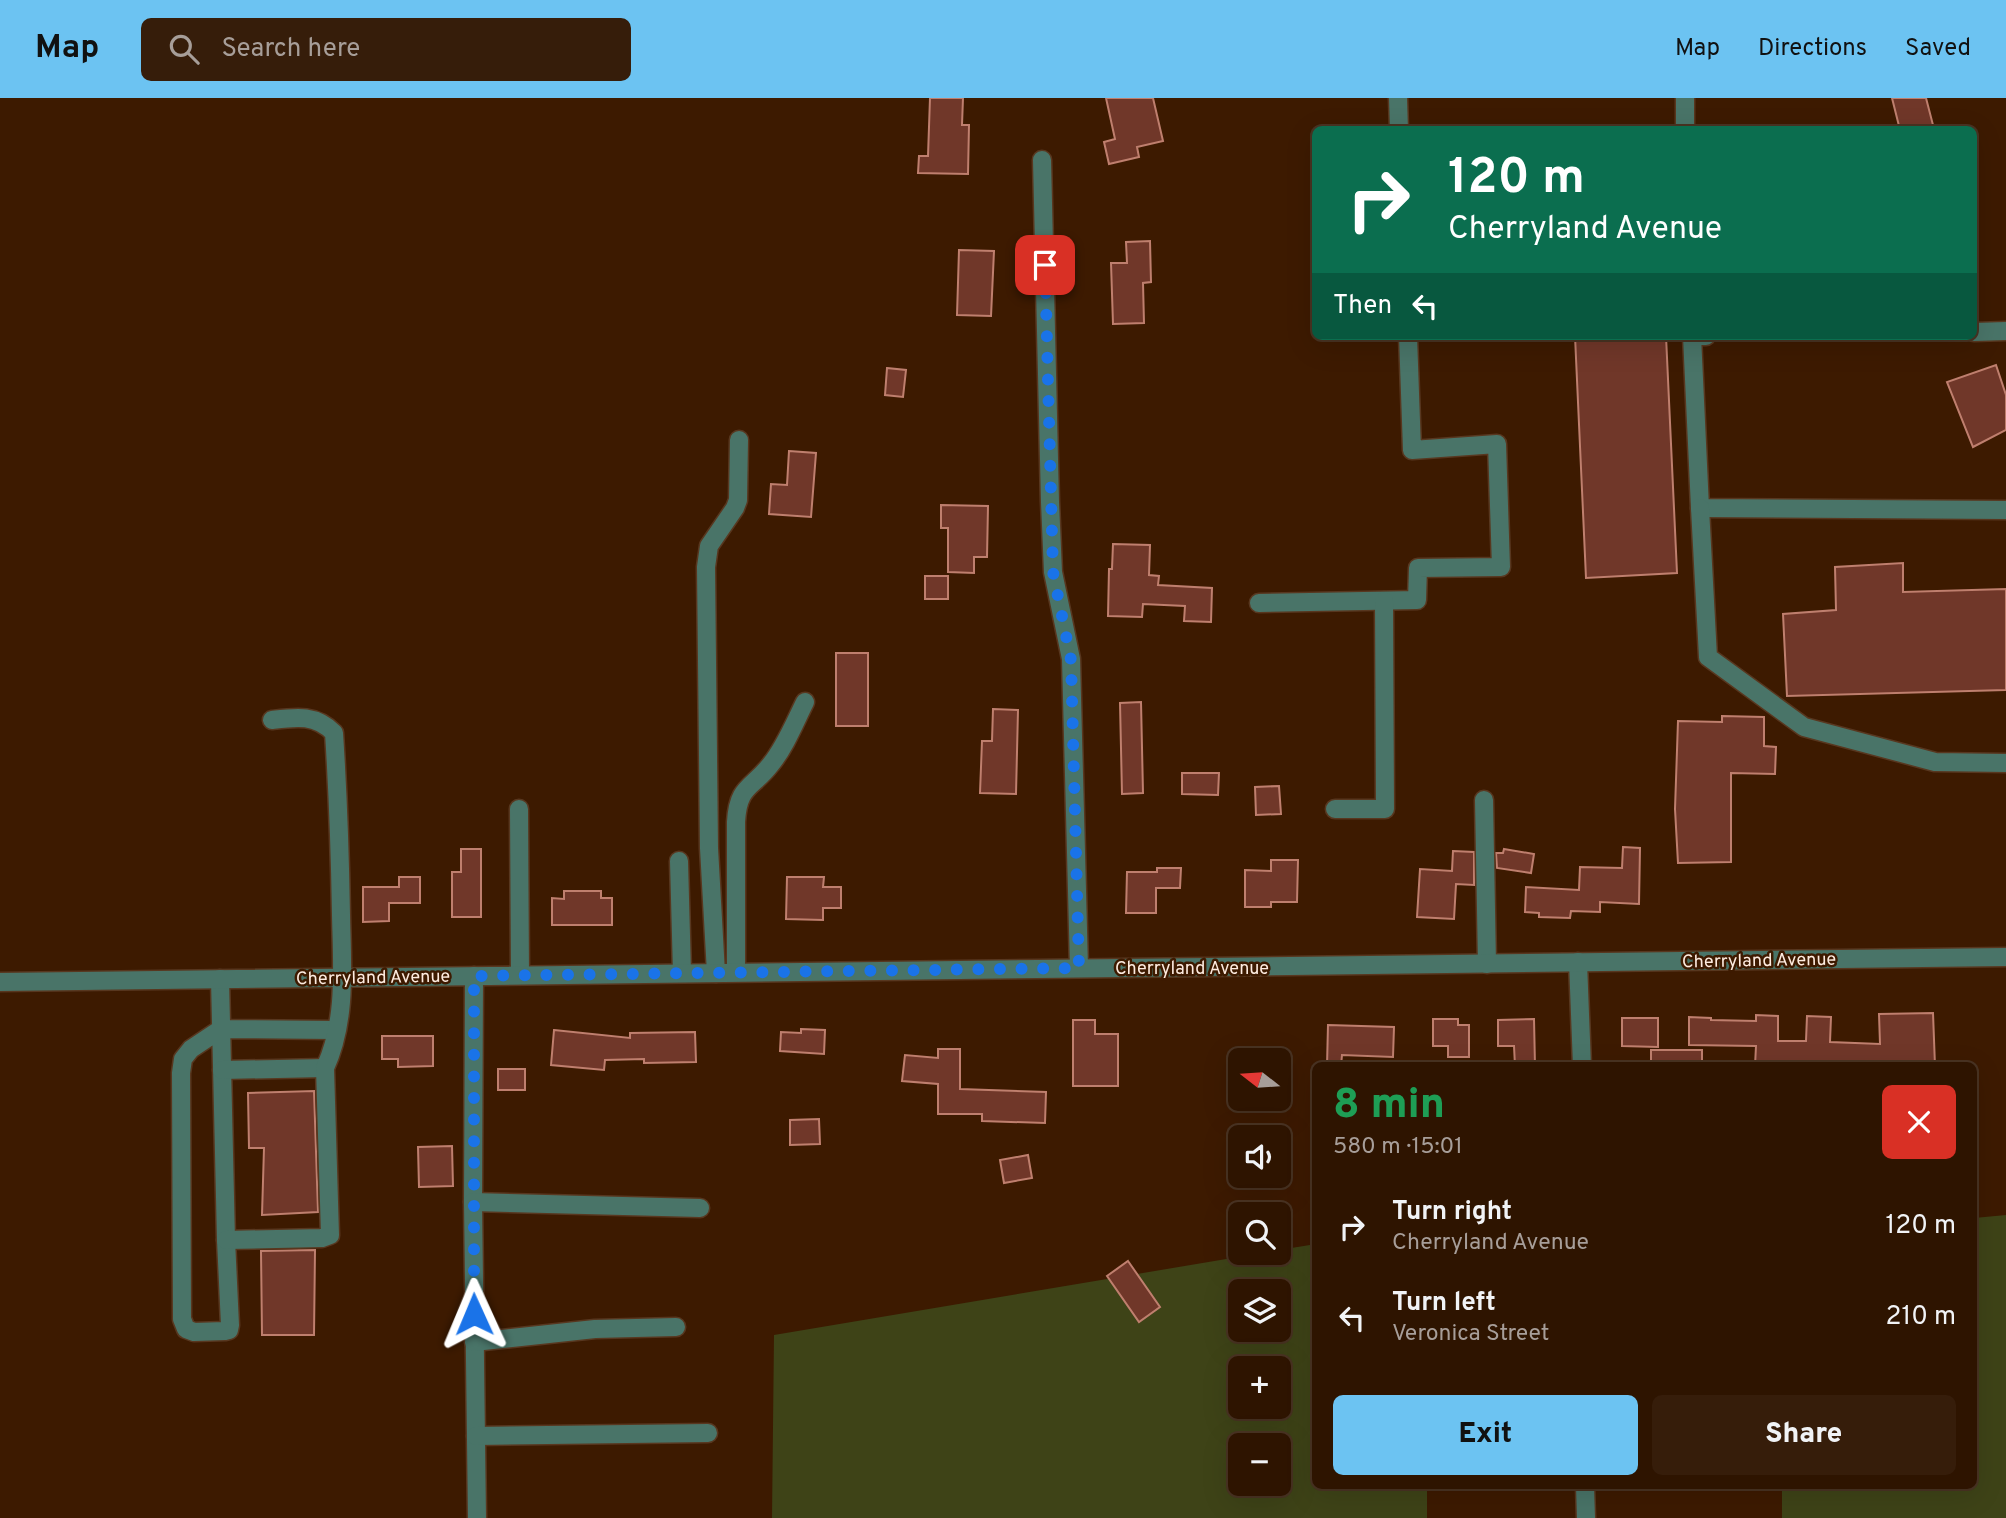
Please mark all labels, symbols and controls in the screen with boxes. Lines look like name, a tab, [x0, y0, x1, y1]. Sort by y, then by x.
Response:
search box	[141, 18, 631, 81]
text: Map	[35, 28, 99, 70]
icon: search	[165, 30, 203, 68]
text: Search here	[221, 33, 360, 66]
text: Map	[1675, 34, 1720, 64]
text: Directions	[1758, 34, 1867, 64]
text: Saved	[1905, 34, 1971, 64]
text: 120 m	[1448, 149, 1585, 211]
icon: right	[1333, 154, 1424, 245]
text: Cherryland Avenue	[1448, 210, 1722, 250]
pin	[1015, 235, 1075, 295]
icon: arrive	[1026, 246, 1064, 284]
icon: left	[1406, 287, 1444, 325]
text: Then	[1333, 290, 1392, 323]
street label: Cherryland Avenue	[1682, 949, 1836, 974]
street label: Cherryland Avenue	[1115, 958, 1269, 981]
street label: Cherryland Avenue	[296, 966, 450, 991]
north arrow	[1228, 1048, 1292, 1111]
map controls	[1228, 1048, 1291, 1496]
text: 8 min	[1333, 1080, 1445, 1133]
button: close	[1882, 1085, 1956, 1159]
button: sound	[1228, 1125, 1291, 1188]
text: 580 m · 15:01	[1333, 1133, 1463, 1162]
text: Turn right	[1392, 1196, 1512, 1229]
button: search	[1228, 1202, 1291, 1265]
icon: right	[1333, 1208, 1371, 1246]
text: 120 m	[1886, 1210, 1956, 1243]
text: Cherryland Avenue	[1392, 1229, 1589, 1258]
position arrow	[437, 1277, 511, 1351]
button: layers	[1228, 1279, 1291, 1342]
text: Turn left	[1392, 1287, 1496, 1320]
icon: left	[1333, 1299, 1371, 1337]
text: 210 m	[1886, 1301, 1956, 1334]
text: Veronica Street	[1392, 1320, 1549, 1349]
button: +	[1228, 1356, 1291, 1419]
button: Exit	[1333, 1395, 1638, 1475]
button: Share	[1652, 1395, 1956, 1475]
button: −	[1228, 1433, 1291, 1496]

